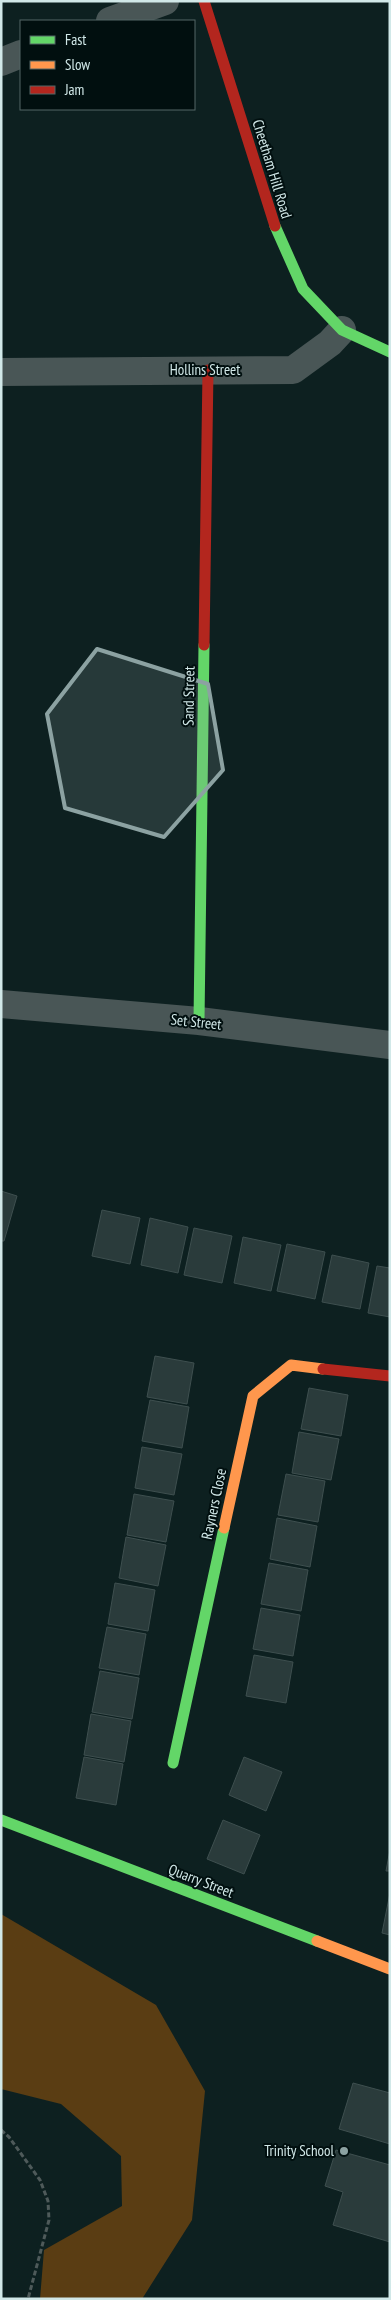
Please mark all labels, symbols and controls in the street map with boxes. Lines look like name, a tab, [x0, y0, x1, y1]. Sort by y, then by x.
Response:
legend	[20, 20, 195, 110]
text: Fast	[65, 30, 86, 49]
text: Slow	[65, 55, 90, 74]
text: Jam	[64, 80, 84, 99]
street label: Cheetham Hill Road	[248, 117, 297, 221]
street label: Hollins Street	[170, 360, 240, 379]
street label: Sand Street	[178, 666, 199, 726]
street label: Set Street	[170, 1009, 222, 1034]
street label: Rayners Close	[197, 1467, 230, 1541]
street label: Quarry Street	[166, 1859, 237, 1902]
place label: Trinity School	[264, 2141, 335, 2160]
marker: Trinity School	[338, 2145, 350, 2157]

